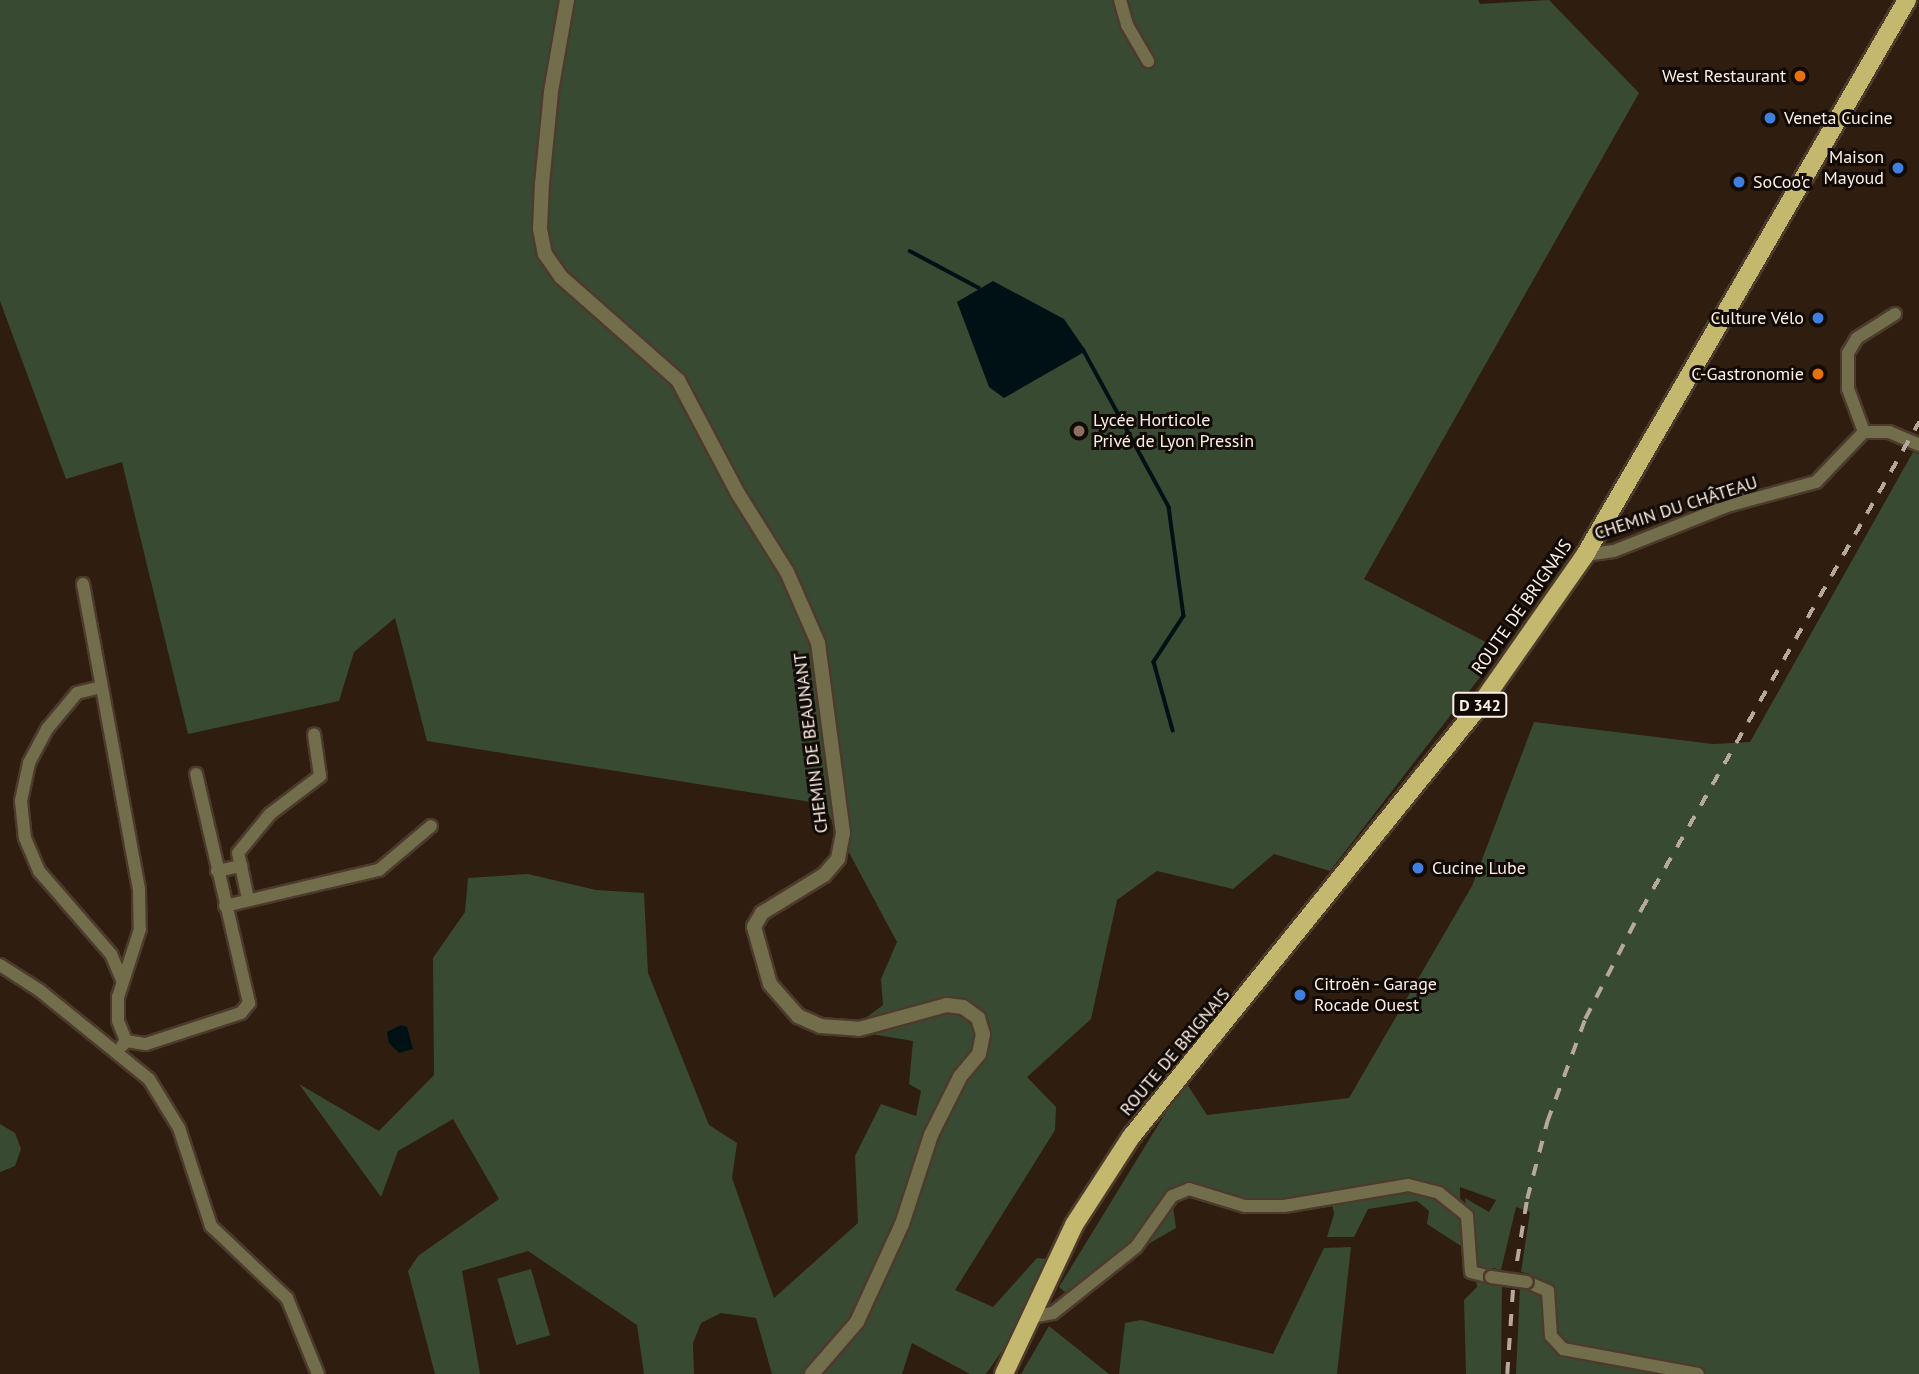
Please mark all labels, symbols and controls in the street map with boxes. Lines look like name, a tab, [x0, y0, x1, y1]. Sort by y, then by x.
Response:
place label: West Restaurant	[1662, 65, 1786, 87]
marker: West Restaurant	[1792, 68, 1808, 84]
place label: Veneta Cucine	[1784, 107, 1893, 129]
marker: Veneta Cucine	[1762, 110, 1778, 126]
place label: Maison Mayoud	[1824, 147, 1884, 190]
marker: Maison Mayoud	[1890, 160, 1906, 176]
place label: SoCoo'c	[1753, 171, 1810, 193]
marker: SoCoo'c	[1731, 174, 1747, 190]
place label: Culture Vélo	[1710, 307, 1804, 329]
marker: Culture Vélo	[1810, 310, 1826, 326]
place label: C-Gastronomie	[1691, 363, 1804, 385]
marker: C-Gastronomie	[1810, 366, 1826, 382]
place label: Lycée Horticole Privé de Lyon Pressin	[1093, 410, 1254, 452]
marker: Lycée Horticole Privé de Lyon Pressin	[1071, 423, 1087, 439]
street label: CHEMIN DU CHÂTEAU	[1592, 471, 1760, 545]
street label: ROUTE DE BRIGNAIS	[1467, 535, 1577, 679]
street label: CHEMIN DE BEAUNANT	[789, 651, 833, 835]
road number: D 342	[1452, 692, 1508, 718]
place label: Cucine Lube	[1432, 857, 1526, 879]
marker: Cucine Lube	[1410, 860, 1426, 876]
place label: Citroën - Garage Rocade Ouest	[1314, 974, 1440, 1016]
street label: ROUTE DE BRIGNAIS	[1115, 984, 1235, 1120]
marker: Citroën - Garage Rocade Ouest	[1292, 987, 1308, 1003]

